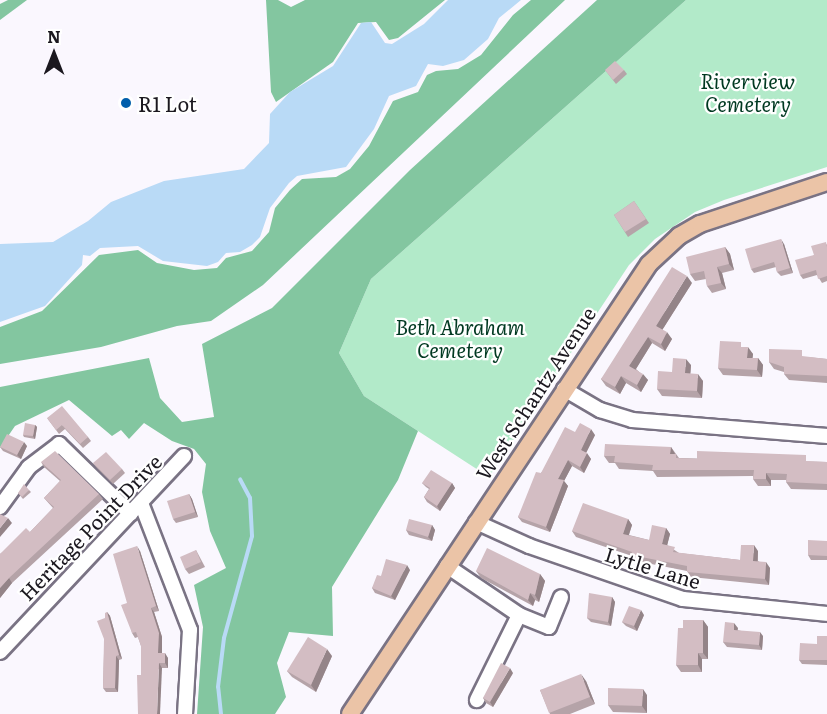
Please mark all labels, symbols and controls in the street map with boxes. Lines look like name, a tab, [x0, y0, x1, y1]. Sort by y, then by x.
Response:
north arrow	[24, 24, 84, 84]
text: N	[47, 24, 61, 48]
park label: Riverview Cemetery	[700, 68, 796, 115]
place label: R1 Lot	[138, 91, 197, 115]
marker: R1 Lot	[119, 96, 133, 110]
street label: West Schantz Avenue	[470, 302, 600, 484]
park label: Beth Abraham Cemetery	[395, 314, 525, 361]
street label: Heritage Point Drive	[14, 449, 166, 605]
street label: Lytle Lane	[602, 541, 704, 593]

